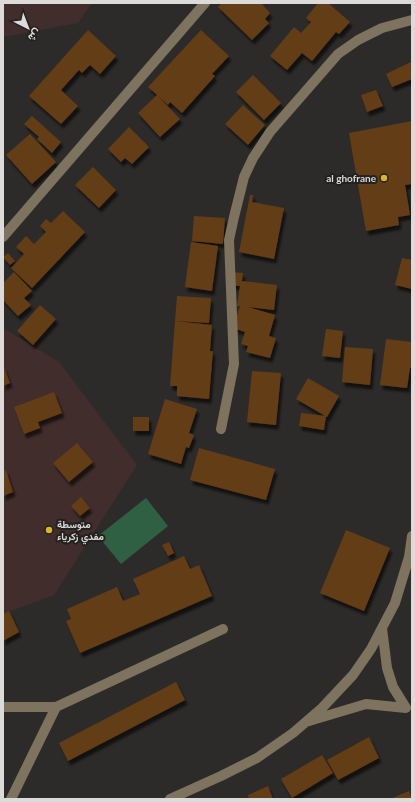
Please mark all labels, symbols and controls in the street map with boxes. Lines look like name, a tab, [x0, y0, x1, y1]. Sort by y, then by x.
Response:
north arrow	[8, 8, 48, 48]
text: ش	[25, 26, 44, 45]
place label: al ghofrane	[326, 172, 377, 184]
marker: al ghofrane	[379, 173, 389, 183]
place label: متوسطة مفدي زكرياء	[57, 518, 105, 545]
marker: متوسطة مفدي زكرياء	[44, 525, 54, 535]

